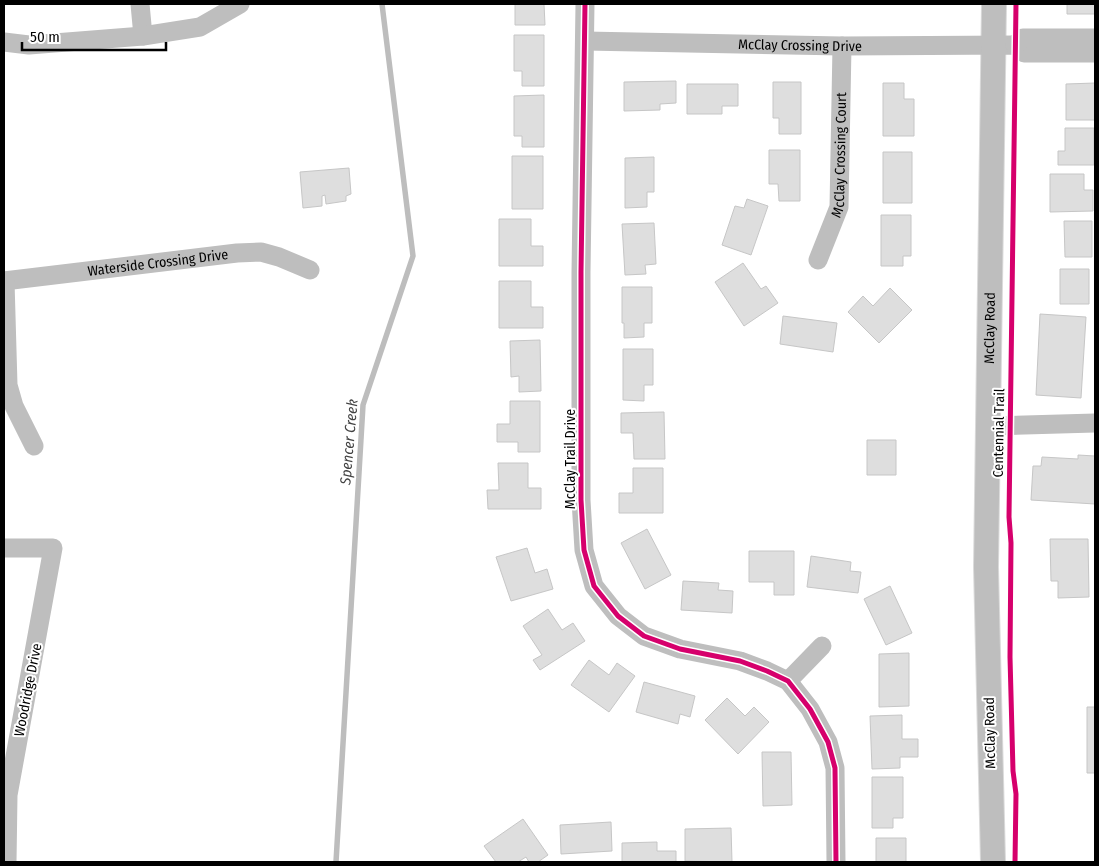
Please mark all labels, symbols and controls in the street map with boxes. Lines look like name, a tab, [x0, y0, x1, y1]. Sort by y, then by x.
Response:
scale bar	[22, 20, 166, 52]
text: 50 m	[30, 28, 60, 46]
street label: McClay Crossing Drive	[738, 35, 862, 55]
street label: McClay Crossing Court	[827, 92, 850, 220]
street label: Waterside Crossing Drive	[87, 246, 229, 279]
street label: McClay Road	[980, 292, 998, 364]
street label: Centennial Trail	[990, 388, 1008, 478]
water label: Spencer Creek	[336, 398, 362, 487]
street label: McClay Trail Drive	[562, 409, 579, 509]
street label: Woodridge Drive	[11, 642, 45, 738]
street label: McClay Road	[981, 697, 999, 769]

